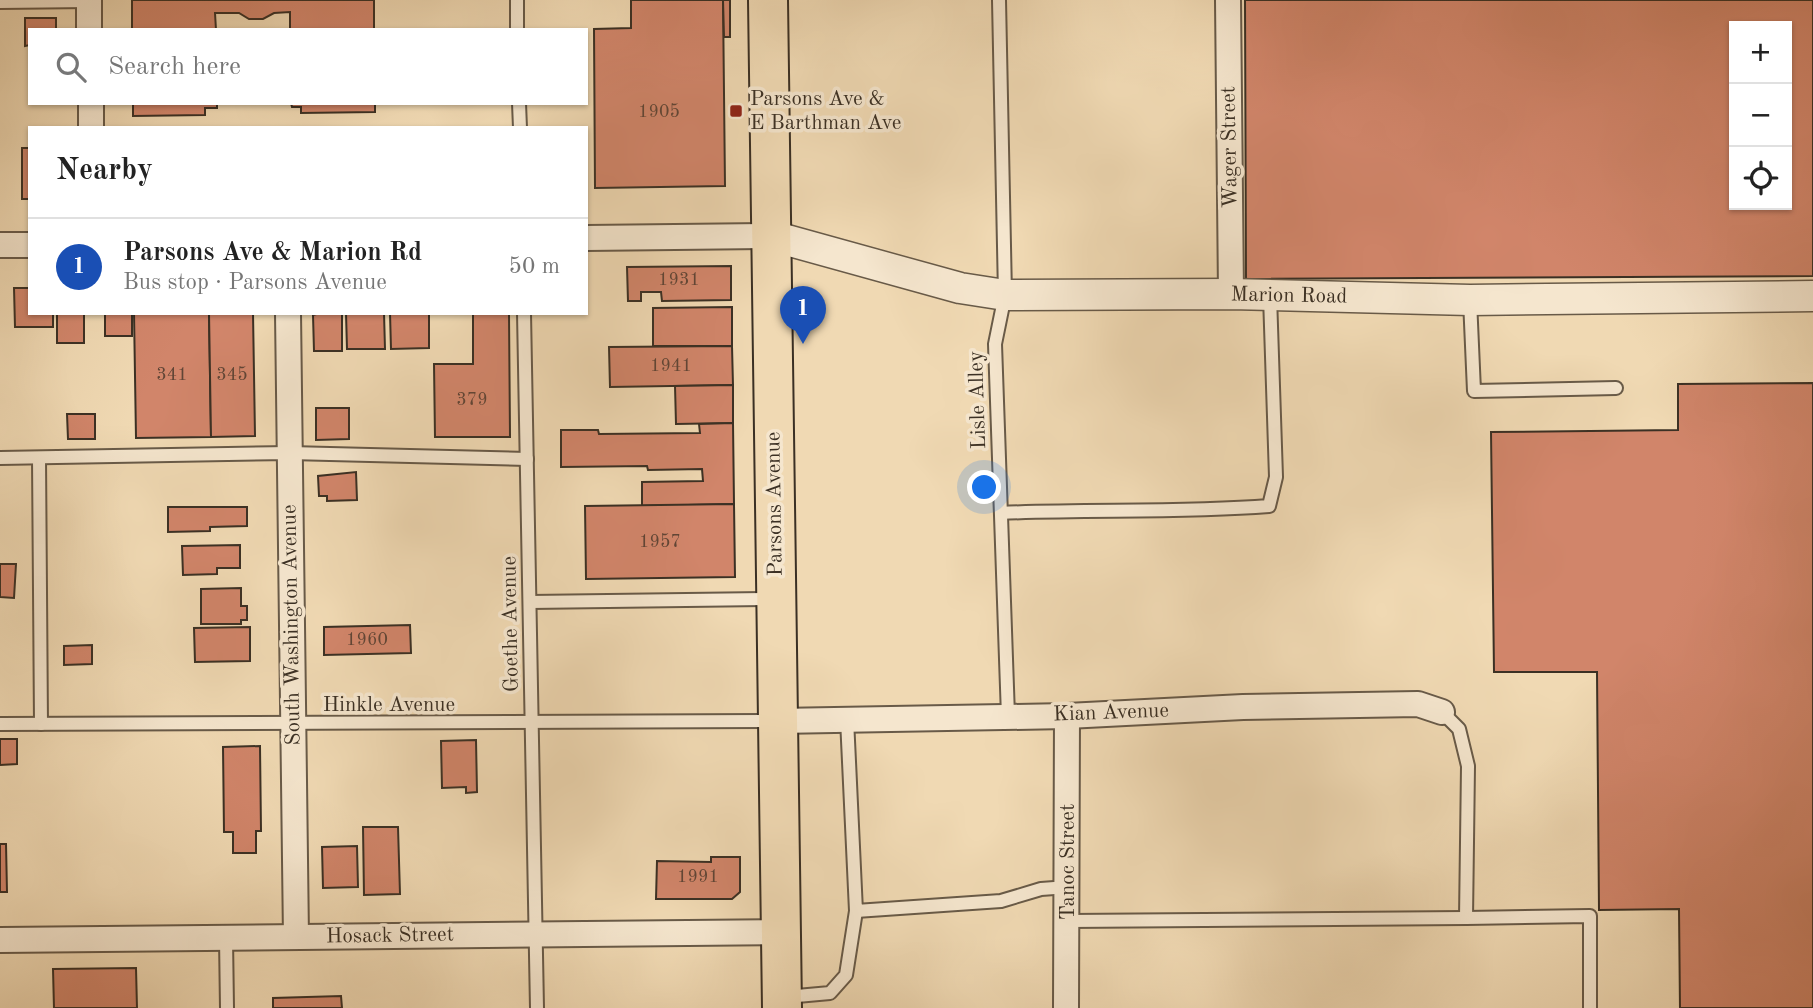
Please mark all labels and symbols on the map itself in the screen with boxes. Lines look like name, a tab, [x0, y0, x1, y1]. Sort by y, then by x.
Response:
street label: Wager Street	[1218, 86, 1242, 208]
place label: Parsons Ave & E Barthman Ave	[750, 89, 901, 134]
house number: 1905	[638, 103, 680, 121]
marker: Parsons Ave & E Barthman Ave	[728, 103, 744, 119]
house number: 1931	[658, 271, 700, 289]
street label: Marion Road	[1230, 284, 1348, 308]
pin: 1	[780, 286, 826, 344]
street label: Lisle Alley	[966, 351, 990, 449]
house number: 1941	[650, 357, 692, 375]
house number: 341	[156, 366, 188, 384]
house number: 345	[216, 366, 248, 384]
house number: 379	[456, 391, 488, 409]
street label: Parsons Avenue	[763, 431, 787, 577]
your location	[967, 470, 1001, 504]
street label: South Washington Avenue	[279, 504, 305, 746]
house number: 1957	[639, 533, 681, 551]
street label: Goethe Avenue	[499, 556, 523, 692]
house number: 1960	[346, 631, 388, 649]
street label: Hinkle Avenue	[323, 695, 455, 716]
street label: Kian Avenue	[1053, 700, 1169, 726]
street label: Tanoc Street	[1058, 804, 1079, 920]
house number: 1991	[677, 868, 719, 886]
street label: Hosack Street	[326, 924, 454, 948]

